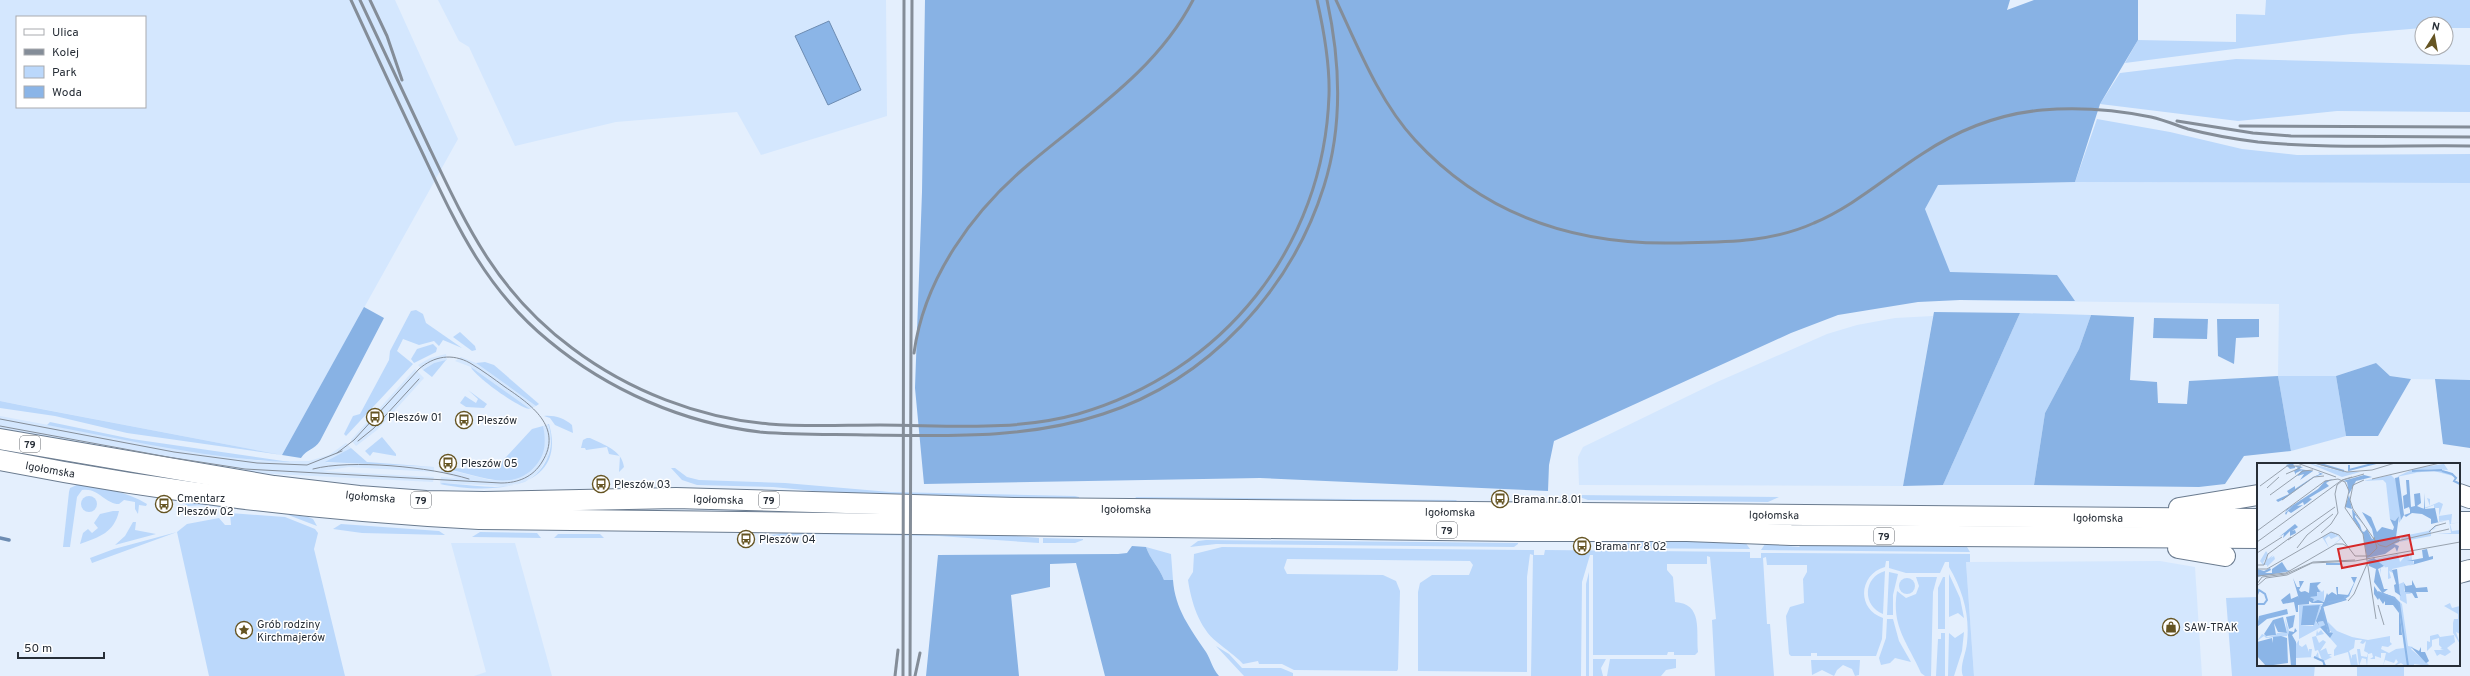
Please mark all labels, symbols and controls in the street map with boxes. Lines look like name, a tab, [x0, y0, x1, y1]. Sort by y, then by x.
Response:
legend	[16, 16, 146, 108]
north arrow	[2414, 16, 2454, 56]
text: N	[2431, 20, 2441, 35]
text: Ulica	[52, 25, 79, 41]
text: Kolej	[52, 45, 79, 61]
text: Park	[52, 65, 77, 81]
text: Woda	[52, 85, 82, 101]
bus stop icon: Pleszów 01	[365, 407, 385, 427]
bus stop icon: Pleszów	[454, 410, 474, 430]
place label: Pleszów 01	[388, 411, 442, 425]
place label: Pleszów	[477, 414, 517, 428]
road number: 79	[20, 436, 40, 452]
bus stop icon: Pleszów 05	[438, 453, 458, 473]
place label: Pleszów 05	[461, 457, 518, 471]
street label: Igołomska	[24, 459, 76, 482]
inset map	[2257, 463, 2460, 666]
bus stop icon: Pleszów 03	[591, 474, 611, 494]
place label: Pleszów 03	[614, 478, 670, 492]
street label: Igołomska	[344, 488, 396, 507]
bus stop icon: Brama nr 8 01	[1490, 489, 1510, 509]
place label: Cmentarz Pleszów 02	[177, 492, 234, 519]
road number: 79	[411, 492, 431, 508]
road number: 79	[759, 492, 779, 508]
street label: Igołomska	[693, 493, 744, 508]
place label: Brama nr 8 01	[1513, 493, 1582, 507]
bus stop icon: Cmentarz Pleszów 02	[154, 494, 174, 514]
street label: Igołomska	[1101, 503, 1151, 517]
street label: Igołomska	[1425, 506, 1475, 520]
street label: Igołomska	[1749, 508, 1799, 523]
street label: Igołomska	[2073, 511, 2123, 526]
road number: 79	[1437, 522, 1457, 538]
road number: 79	[1874, 528, 1894, 544]
bus stop icon: Pleszów 04	[736, 529, 756, 549]
place label: Pleszów 04	[759, 533, 816, 547]
bus stop icon: Brama nr 8 02	[1572, 536, 1592, 556]
place label: Brama nr 8 02	[1595, 540, 1666, 554]
shop icon: SAW-TRAK	[2161, 617, 2181, 637]
place label: Grób rodziny Kirchmajerów	[257, 618, 325, 645]
place icon: Grób rodziny Kirchmajerów	[234, 620, 254, 640]
place label: SAW-TRAK	[2184, 621, 2238, 635]
scale bar	[18, 634, 104, 660]
text: 50 m	[24, 641, 52, 657]

